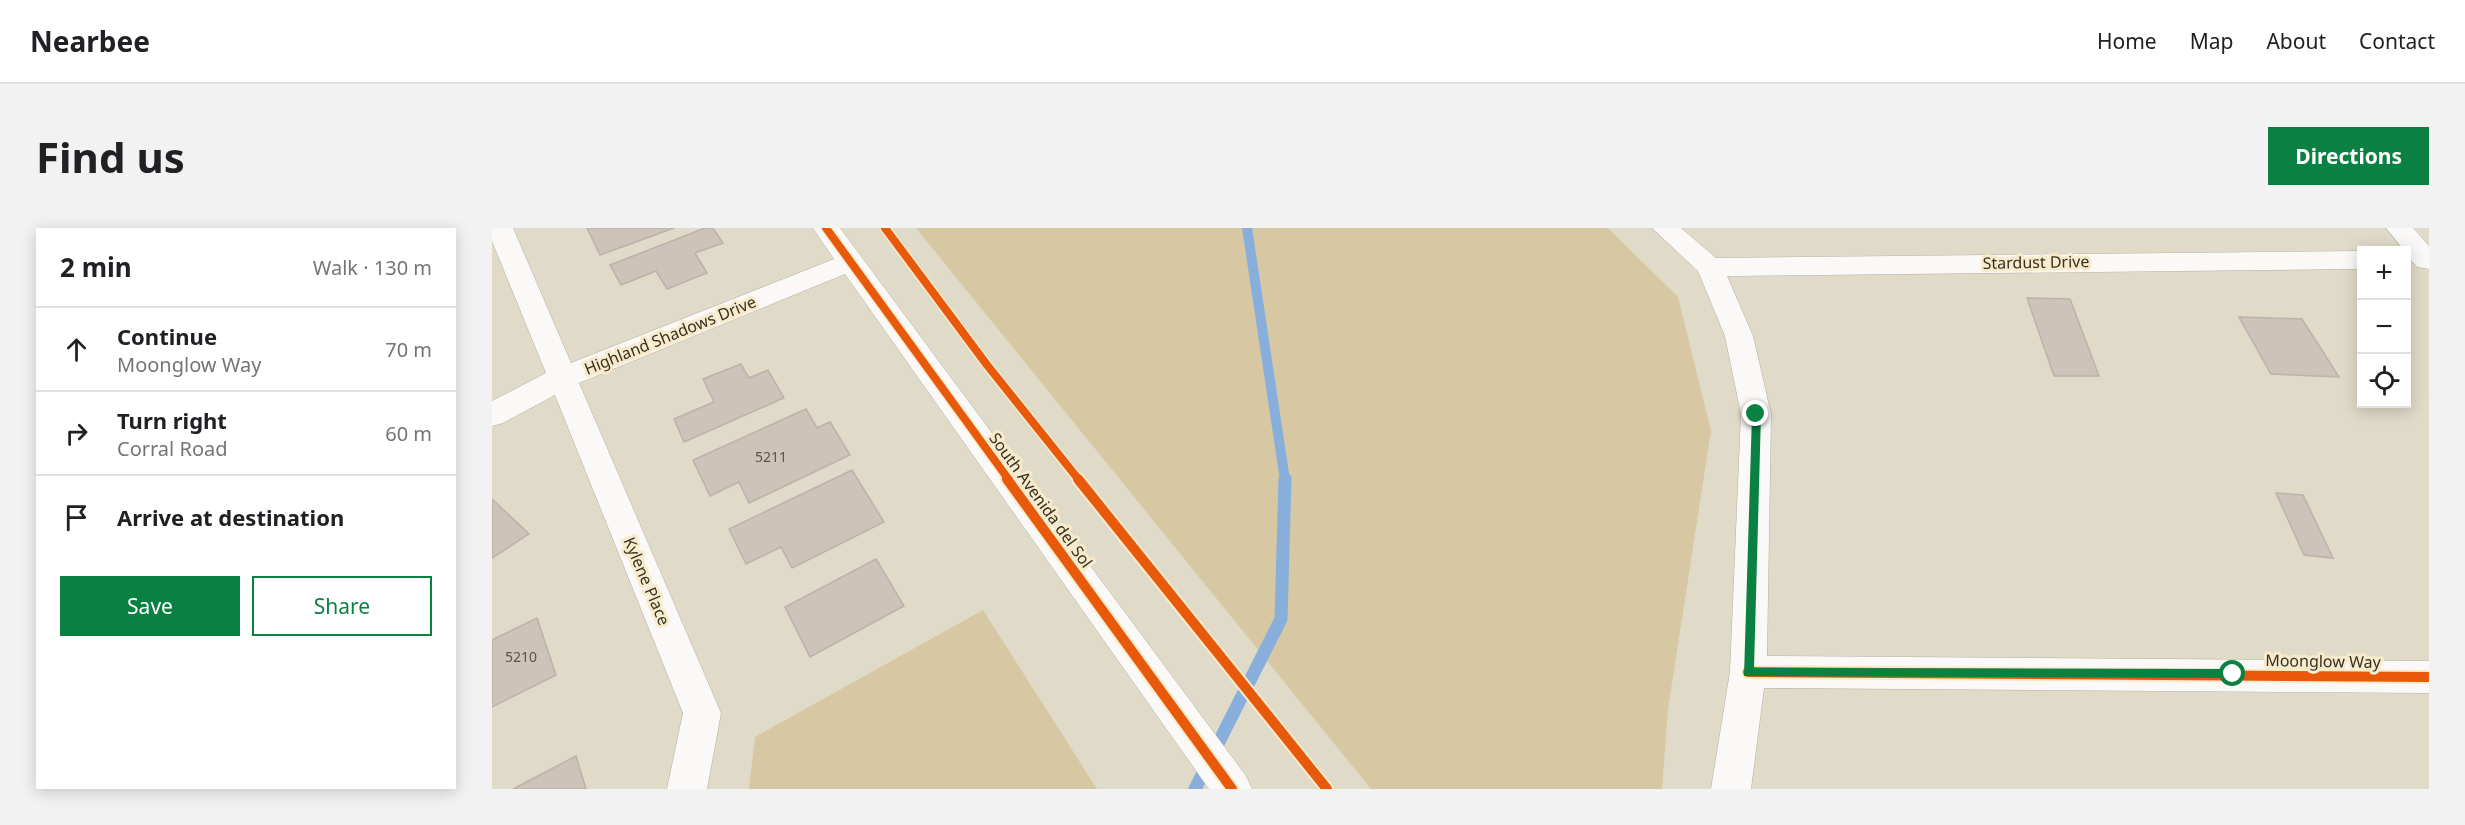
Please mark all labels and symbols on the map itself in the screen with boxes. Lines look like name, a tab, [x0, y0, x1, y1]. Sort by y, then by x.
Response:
street label: Stardust Drive	[1982, 250, 2090, 274]
street label: Highland Shadows Drive	[581, 290, 759, 380]
route end	[1742, 400, 1768, 426]
street label: South Avenida del Sol	[984, 428, 1098, 572]
house number: 5211	[755, 447, 787, 466]
street label: Kylene Place	[619, 534, 675, 628]
house number: 5210	[505, 647, 537, 666]
street label: Moonglow Way	[2265, 649, 2382, 673]
route start	[2219, 660, 2245, 686]

